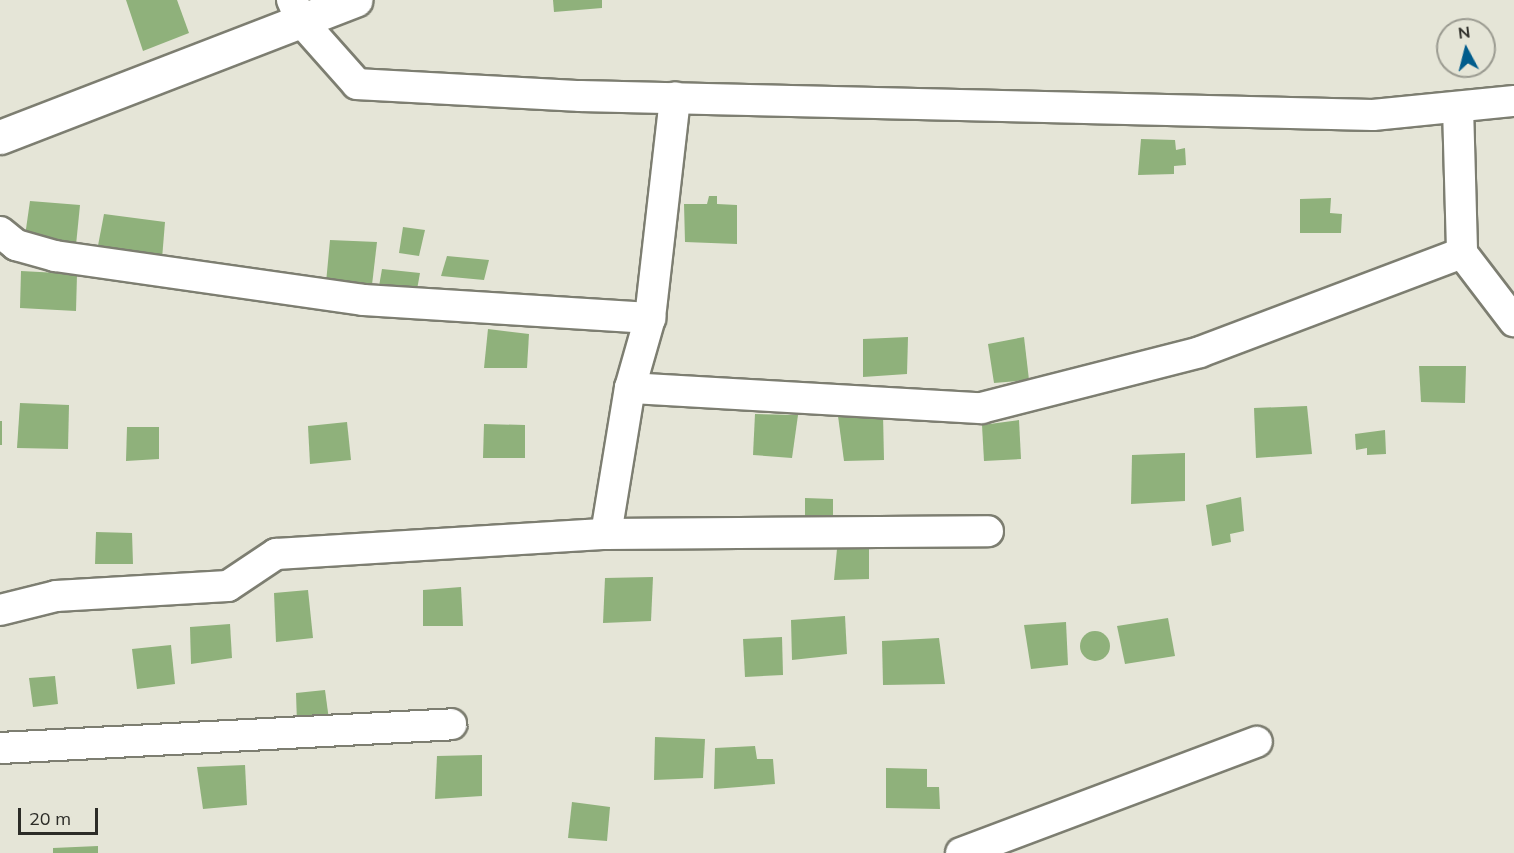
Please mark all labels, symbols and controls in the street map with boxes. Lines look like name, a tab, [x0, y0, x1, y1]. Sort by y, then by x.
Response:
north arrow	[1436, 18, 1496, 78]
text: N	[1457, 21, 1471, 43]
scale bar	[21, 796, 100, 834]
text: 20 m	[29, 807, 71, 830]

